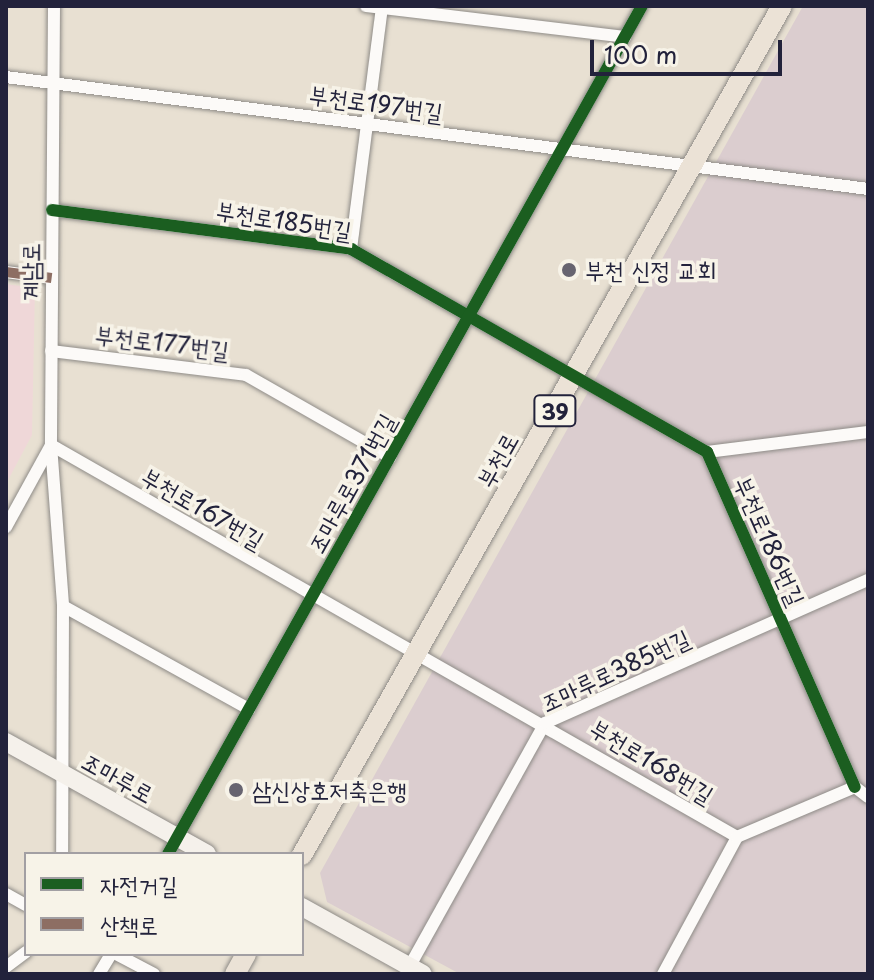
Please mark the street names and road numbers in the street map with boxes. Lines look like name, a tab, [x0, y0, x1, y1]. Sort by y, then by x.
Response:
street label: 부천로197번길	[307, 79, 445, 127]
street label: 부천로185번길	[214, 195, 354, 245]
street label: 계남로	[16, 243, 44, 301]
street label: 부천로177번길	[93, 320, 231, 364]
road number: 39	[533, 393, 577, 429]
street label: 조마루로371번길	[301, 408, 401, 558]
street label: 부천로	[470, 428, 524, 492]
street label: 부천로167번길	[137, 461, 269, 555]
street label: 부천로186번길	[729, 472, 811, 610]
street label: 조마루로385번길	[536, 623, 694, 717]
street label: 부천로168번길	[585, 713, 719, 809]
street label: 조마루로	[77, 746, 159, 808]

